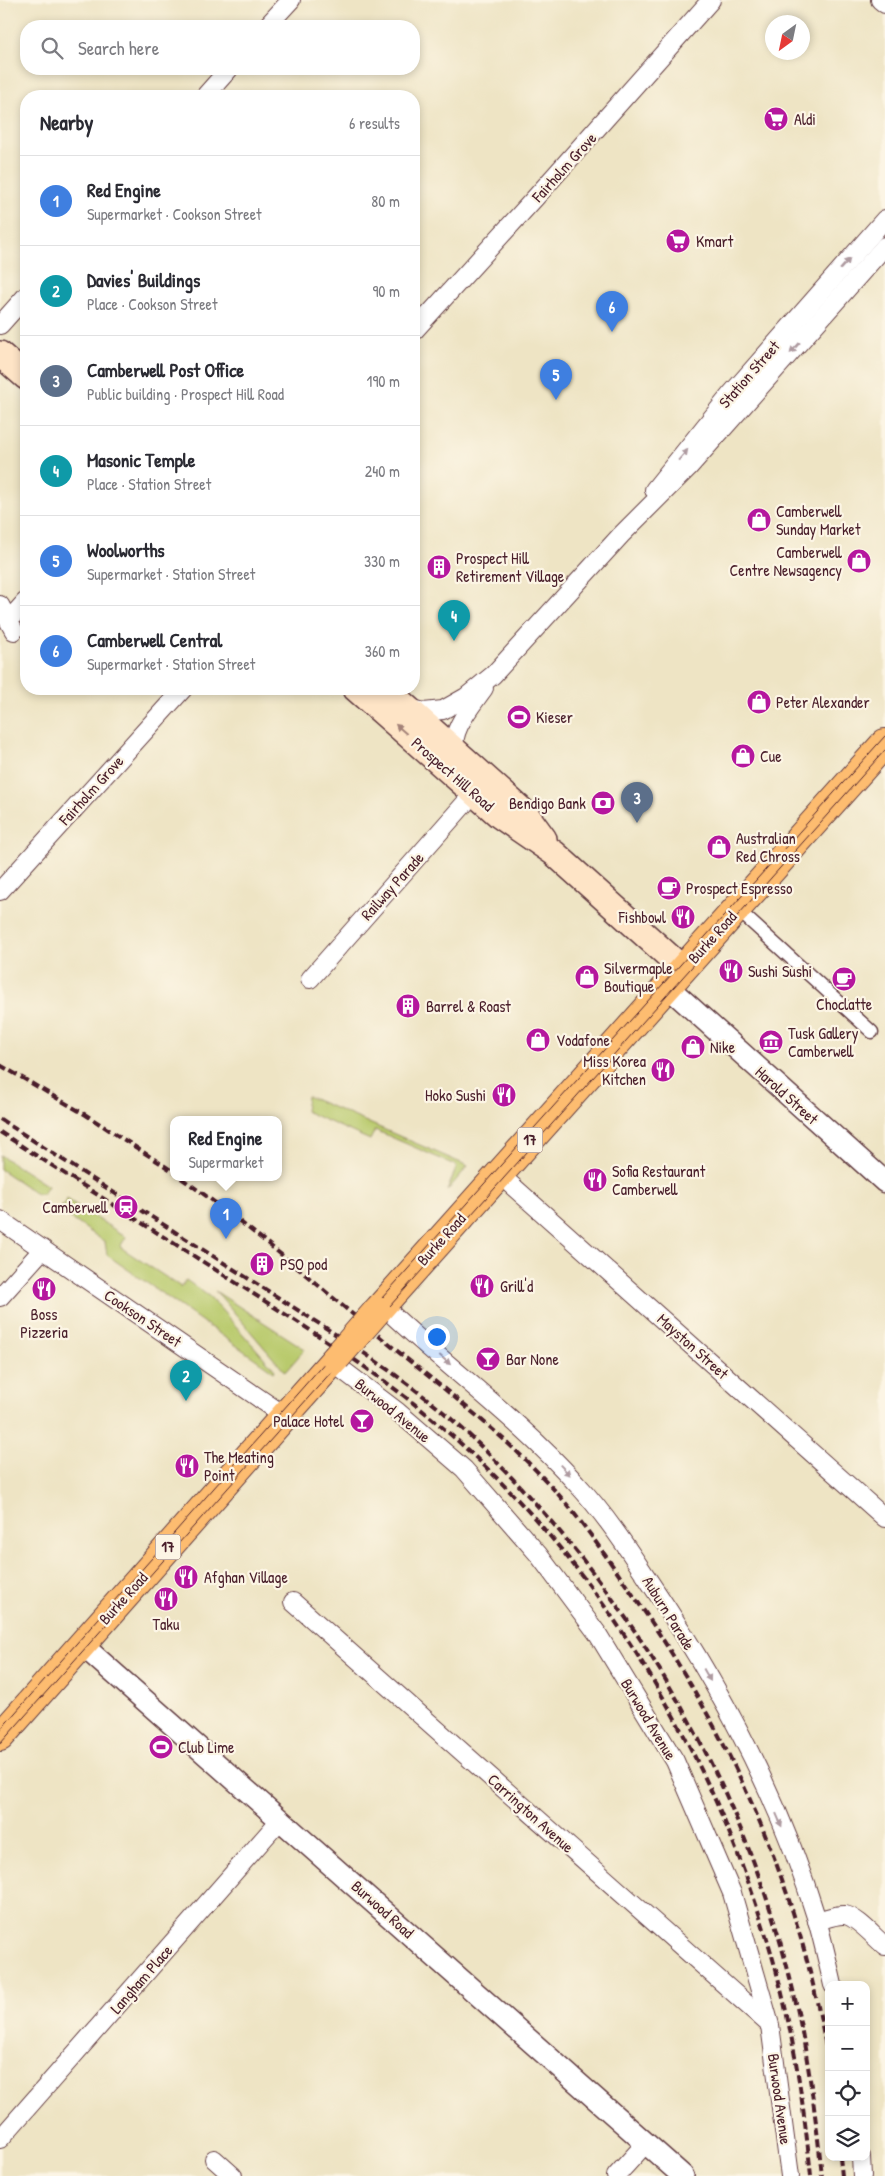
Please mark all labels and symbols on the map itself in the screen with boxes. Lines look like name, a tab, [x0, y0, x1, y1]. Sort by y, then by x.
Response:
north arrow	[765, 15, 810, 60]
supermarket icon: Aldi	[763, 106, 789, 132]
place label: Aldi	[794, 108, 816, 130]
street label: Fairholm Grove	[526, 127, 602, 207]
supermarket icon: Kmart	[665, 228, 691, 254]
place label: Kmart	[696, 230, 734, 252]
one-way arrow	[839, 259, 851, 271]
pin: 6	[596, 291, 628, 332]
street label: Station Street	[714, 335, 785, 412]
one-way arrow	[789, 342, 800, 355]
pin: 5	[540, 359, 572, 400]
one-way arrow	[677, 449, 689, 461]
place label: Camberwell Sunday Market	[776, 500, 861, 540]
shop icon: Camberwell Sunday Market	[746, 507, 772, 533]
place label: Camberwell Centre Newsagency	[730, 541, 842, 581]
place label: Prospect Hill Retirement Village	[456, 547, 565, 587]
shop icon: Camberwell Centre Newsagency	[846, 548, 872, 574]
building icon: Prospect Hill Retirement Village	[426, 554, 452, 580]
pin: 4	[438, 600, 470, 641]
shop icon: Peter Alexander	[746, 689, 772, 715]
place label: Peter Alexander	[776, 691, 870, 713]
sports icon: Kieser	[506, 704, 532, 730]
place label: Kieser	[536, 706, 573, 728]
one-way arrow	[395, 724, 407, 735]
street label: Prospect Hill Road	[407, 732, 499, 816]
shop icon: Cue	[730, 743, 756, 769]
place label: Cue	[760, 745, 782, 767]
street label: Fairholm Grove	[53, 750, 129, 830]
pin: 3	[621, 782, 653, 823]
bank icon: Bendigo Bank	[590, 790, 616, 816]
place label: Bendigo Bank	[509, 792, 586, 814]
place label: Australian Red Chross	[736, 827, 800, 867]
shop icon: Australian Red Chross	[706, 834, 732, 860]
street label: Railway Parade	[356, 847, 429, 925]
cafe icon: Prospect Espresso	[656, 875, 682, 901]
place label: Prospect Espresso	[686, 877, 793, 899]
restaurant icon: Fishbowl	[670, 904, 696, 930]
place label: Fishbowl	[618, 906, 667, 928]
street label: Burke Road	[683, 906, 741, 968]
place label: Silvermaple Boutique	[604, 957, 673, 997]
restaurant icon: Sushi Sushi	[718, 958, 744, 984]
place label: Sushi Sushi	[748, 960, 812, 982]
shop icon: Silvermaple Boutique	[574, 964, 600, 990]
cafe icon: Choclatte	[831, 966, 857, 992]
building icon: Barrel & Roast	[395, 993, 421, 1019]
place label: Choclatte	[816, 993, 873, 1015]
place label: Barrel & Roast	[426, 995, 511, 1017]
place label: Tusk Gallery Camberwell	[788, 1022, 859, 1062]
shop icon: Vodafone	[525, 1027, 551, 1053]
place label: Vodafone	[556, 1029, 610, 1051]
museum icon: Tusk Gallery Camberwell	[758, 1029, 784, 1055]
shop icon: Nike	[680, 1034, 706, 1060]
place label: Nike	[710, 1036, 736, 1058]
place label: Miss Korea Kitchen	[583, 1050, 646, 1090]
restaurant icon: Miss Korea Kitchen	[650, 1057, 676, 1083]
street label: Harold Street	[751, 1061, 824, 1130]
restaurant icon: Hoko Sushi	[491, 1082, 517, 1108]
place label: Hoko Sushi	[425, 1084, 486, 1106]
road number: 17	[518, 1128, 542, 1152]
place label: Sofia Restaurant Camberwell	[612, 1160, 706, 1200]
restaurant icon: Sofia Restaurant Camberwell	[582, 1167, 608, 1193]
station icon: Camberwell	[113, 1194, 139, 1220]
place label: Camberwell	[42, 1196, 108, 1218]
pin: 1	[210, 1198, 242, 1239]
street label: Burke Road	[412, 1208, 470, 1270]
building icon: PSO pod	[249, 1251, 275, 1277]
place label: PSO pod	[280, 1253, 327, 1275]
restaurant icon: Grill'd	[469, 1273, 495, 1299]
place label: Grill'd	[500, 1275, 533, 1297]
restaurant icon: Boss Pizzeria	[31, 1276, 57, 1302]
street label: Cookson Street	[100, 1284, 186, 1352]
place label: Boss Pizzeria	[20, 1303, 68, 1343]
street label: Mayston Street	[653, 1308, 734, 1384]
your location	[424, 1324, 450, 1350]
bar icon: Bar None	[475, 1346, 501, 1372]
place label: Bar None	[506, 1348, 559, 1370]
one-way arrow	[438, 1355, 451, 1366]
pin: 2	[170, 1360, 202, 1401]
street label: Burwood Avenue	[351, 1373, 436, 1448]
bar icon: Palace Hotel	[349, 1408, 375, 1434]
place label: Palace Hotel	[273, 1410, 345, 1432]
place label: The Meating Point	[204, 1446, 274, 1486]
restaurant icon: The Meating Point	[174, 1453, 200, 1479]
one-way arrow	[559, 1464, 571, 1476]
road number: 17	[156, 1534, 180, 1560]
restaurant icon: Afghan Village	[173, 1564, 199, 1590]
place label: Afghan Village	[204, 1566, 288, 1588]
street label: Burke Road	[94, 1567, 152, 1629]
street label: Auburn Parade	[638, 1572, 701, 1655]
restaurant icon: Taku	[153, 1586, 179, 1612]
place label: Taku	[153, 1613, 180, 1635]
one-way arrow	[703, 1668, 711, 1682]
street label: Burwood Avenue	[616, 1674, 682, 1764]
sports icon: Club Lime	[148, 1734, 174, 1760]
place label: Club Lime	[178, 1736, 235, 1758]
street label: Carrington Avenue	[483, 1768, 579, 1858]
one-way arrow	[776, 1813, 784, 1828]
street label: Burwood Road	[347, 1875, 419, 1943]
street label: Langham Place	[105, 1939, 178, 2018]
street label: Burwood Avenue	[763, 2052, 797, 2146]

